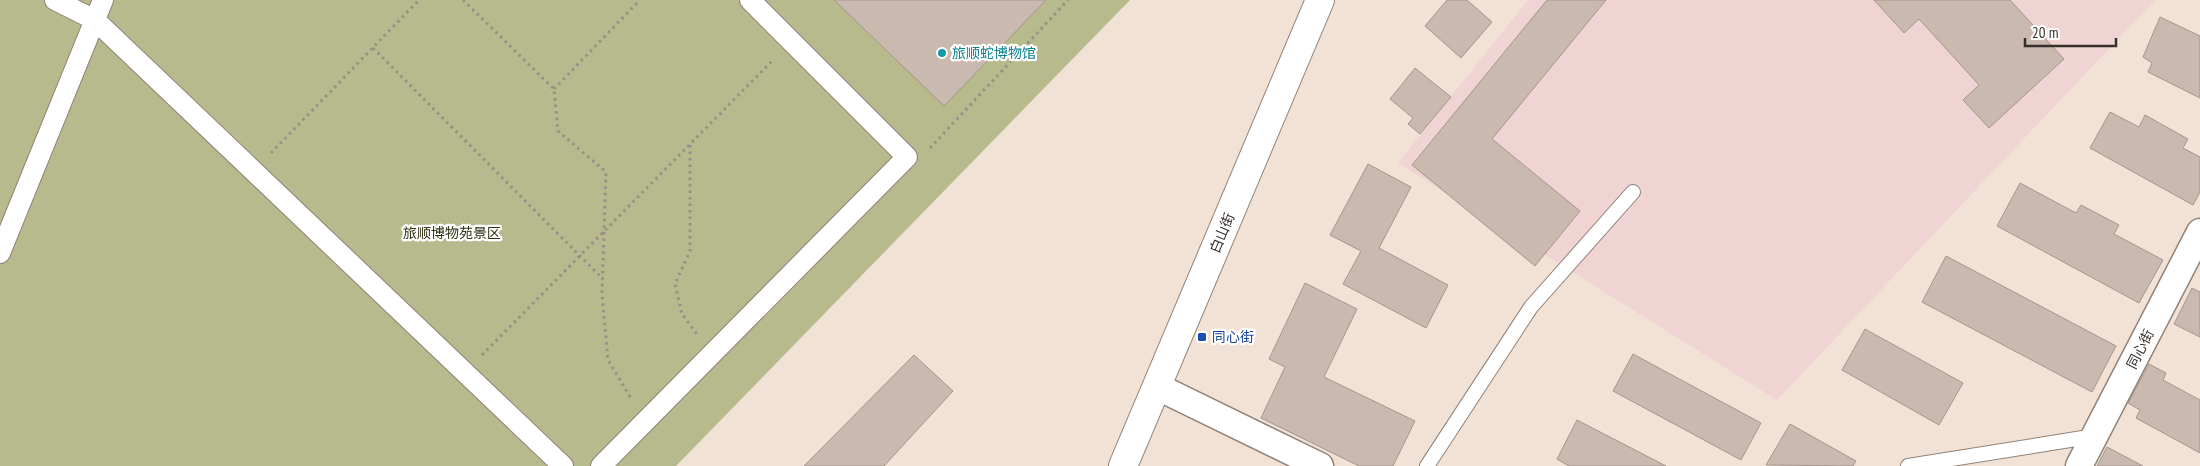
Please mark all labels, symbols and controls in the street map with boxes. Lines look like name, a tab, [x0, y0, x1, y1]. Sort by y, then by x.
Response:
scale bar	[2025, 15, 2116, 47]
text: 20 m	[2032, 23, 2058, 42]
place label: 旅顺蛇博物馆	[952, 44, 1036, 62]
marker: 旅顺蛇博物馆	[936, 47, 948, 59]
street label: 白山街	[1206, 210, 1238, 256]
park label: 旅顺博物苑景区	[403, 224, 501, 242]
street label: 同心街	[2122, 326, 2158, 372]
place label: 同心街	[1212, 328, 1254, 346]
marker: 同心街	[1196, 331, 1208, 343]

